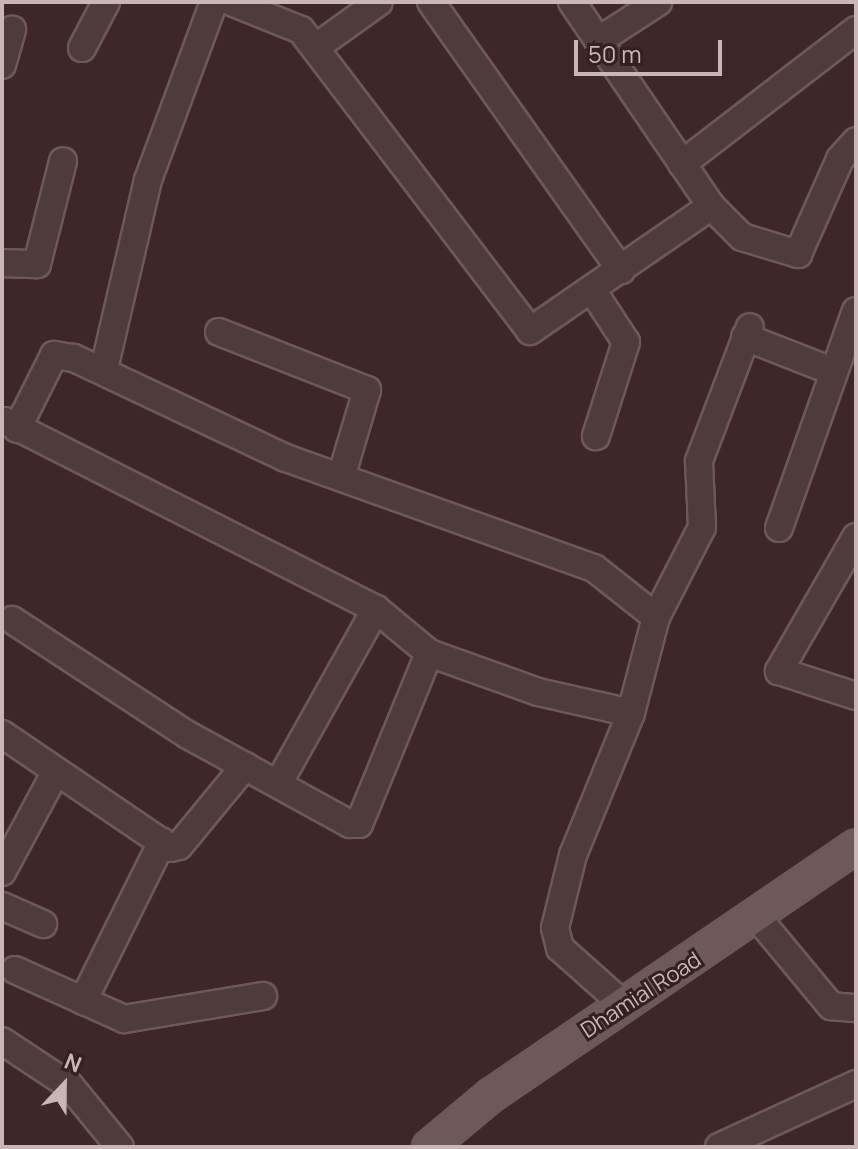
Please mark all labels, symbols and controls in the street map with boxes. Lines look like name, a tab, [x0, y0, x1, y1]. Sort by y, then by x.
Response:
scale bar	[578, 24, 726, 74]
text: 50 m	[588, 37, 642, 70]
street label: Dhamial Road	[576, 946, 706, 1044]
north arrow	[24, 1045, 104, 1125]
text: N	[60, 1046, 86, 1080]

